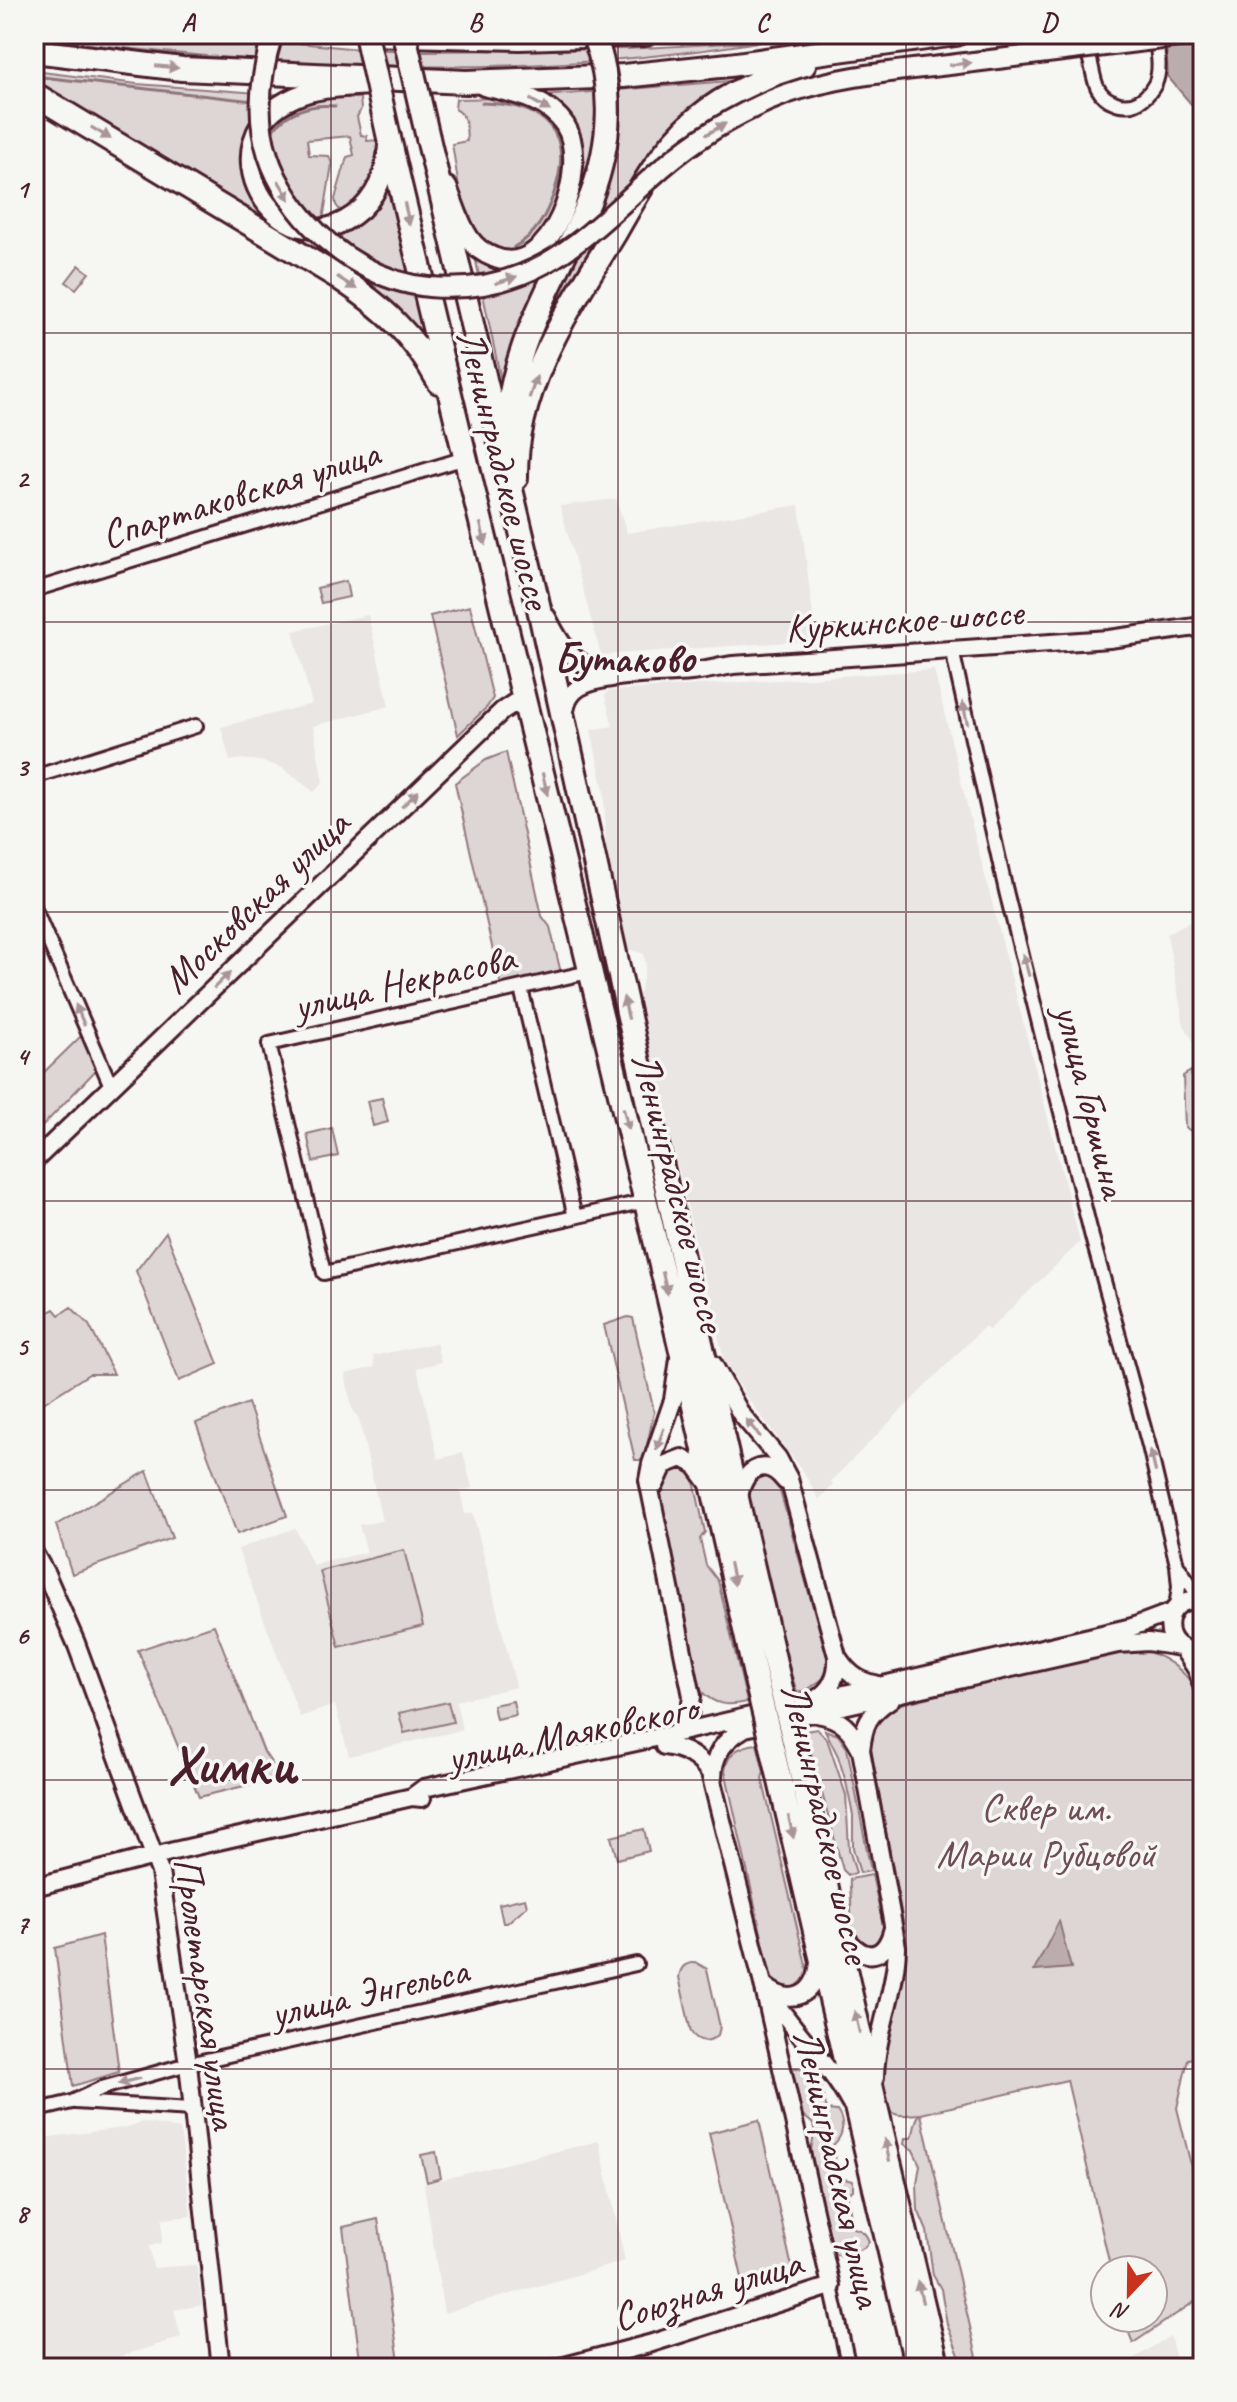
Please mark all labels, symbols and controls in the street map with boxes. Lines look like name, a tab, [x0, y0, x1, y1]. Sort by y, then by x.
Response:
text: A	[181, 6, 196, 39]
text: B	[468, 6, 484, 39]
text: C	[756, 6, 772, 39]
text: D	[1041, 6, 1059, 39]
one-way arrow	[948, 57, 973, 70]
one-way arrow	[155, 61, 180, 74]
one-way arrow	[529, 97, 551, 111]
one-way arrow	[705, 122, 727, 136]
one-way arrow	[90, 126, 112, 140]
text: 1	[16, 173, 31, 206]
one-way arrow	[276, 179, 291, 200]
one-way arrow	[401, 202, 414, 227]
one-way arrow	[495, 273, 519, 286]
one-way arrow	[336, 275, 358, 290]
street label: Ленинградское шоссе	[445, 325, 564, 617]
one-way arrow	[527, 375, 539, 399]
street label: Спартаковская улица	[95, 427, 388, 560]
text: 2	[16, 462, 30, 495]
one-way arrow	[477, 521, 490, 546]
street label: Куркинское шоссе	[784, 587, 1027, 653]
district label: Бутаково	[554, 632, 697, 685]
one-way arrow	[958, 700, 971, 725]
text: 3	[16, 751, 30, 784]
one-way arrow	[539, 772, 552, 797]
one-way arrow	[400, 791, 419, 809]
street label: Московская улица	[151, 798, 362, 1004]
street label: улица Некрасова	[287, 932, 522, 1032]
one-way arrow	[1019, 953, 1031, 978]
one-way arrow	[212, 971, 231, 989]
one-way arrow	[619, 995, 632, 1020]
street label: улица Горшина	[1042, 998, 1140, 1206]
one-way arrow	[74, 1003, 87, 1027]
text: 4	[16, 1040, 31, 1073]
street label: Ленинградское шоссе	[620, 1048, 739, 1340]
one-way arrow	[620, 1106, 632, 1131]
one-way arrow	[660, 1271, 672, 1296]
text: 5	[16, 1330, 30, 1363]
one-way arrow	[745, 1418, 762, 1438]
one-way arrow	[654, 1427, 666, 1451]
one-way arrow	[1146, 1449, 1159, 1474]
one-way arrow	[726, 1561, 739, 1586]
text: 6	[16, 1619, 30, 1652]
street label: Ленинградское шоссе	[770, 1678, 883, 1971]
street label: улица Маяковского	[441, 1681, 705, 1784]
district label: Химки	[168, 1729, 299, 1800]
park label: Сквер им. Марии Рубцовой	[937, 1783, 1158, 1879]
one-way arrow	[785, 1814, 798, 1839]
street label: Пролетарская улица	[162, 1854, 250, 2135]
text: 7	[16, 1908, 30, 1941]
street label: улица Энгельса	[264, 1944, 476, 2039]
one-way arrow	[850, 2010, 863, 2035]
street label: Ленинградская улица	[782, 2025, 895, 2315]
one-way arrow	[116, 2075, 140, 2088]
one-way arrow	[880, 2137, 892, 2162]
text: 8	[16, 2197, 31, 2230]
street label: Союзная улица	[607, 2237, 810, 2342]
north arrow	[1089, 2254, 1169, 2334]
one-way arrow	[913, 2279, 926, 2304]
text: N	[1107, 2295, 1133, 2327]

